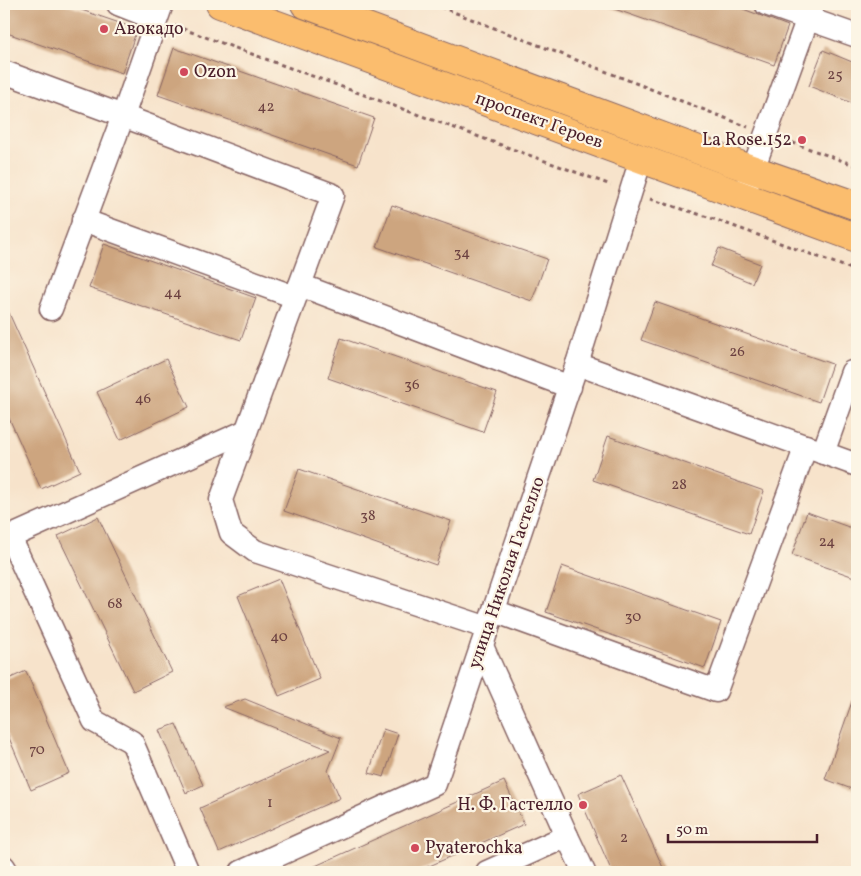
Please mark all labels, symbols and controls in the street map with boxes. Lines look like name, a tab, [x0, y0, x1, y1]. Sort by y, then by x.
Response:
place label: Авокадо	[114, 17, 184, 42]
marker: Авокадо	[98, 23, 110, 35]
place label: Ozon	[194, 60, 237, 85]
house number: 25	[827, 65, 843, 86]
marker: Ozon	[178, 66, 190, 78]
street label: проспект Героев	[472, 86, 606, 156]
house number: 42	[257, 97, 275, 118]
place label: La Rose.152	[702, 128, 792, 153]
marker: La Rose.152	[796, 134, 808, 146]
house number: 34	[454, 243, 470, 264]
house number: 44	[164, 283, 182, 304]
house number: 26	[729, 342, 745, 363]
house number: 36	[404, 375, 420, 396]
house number: 46	[135, 389, 151, 410]
street label: улица Николая Гастелло	[462, 474, 552, 672]
house number: 28	[671, 475, 687, 496]
house number: 38	[360, 506, 376, 527]
house number: 24	[819, 532, 835, 553]
house number: 68	[107, 594, 123, 615]
house number: 30	[625, 607, 641, 628]
house number: 40	[270, 627, 288, 648]
house number: 70	[29, 740, 45, 761]
house number: 1	[267, 793, 273, 814]
place label: Н. Ф. Гастелло	[457, 793, 573, 818]
marker: Н. Ф. Гастелло	[577, 799, 589, 811]
scale bar	[668, 811, 817, 843]
text: 50 m	[676, 820, 708, 841]
house number: 2	[620, 828, 628, 849]
place label: Pyaterochka	[425, 836, 523, 861]
marker: Pyaterochka	[409, 842, 421, 854]

